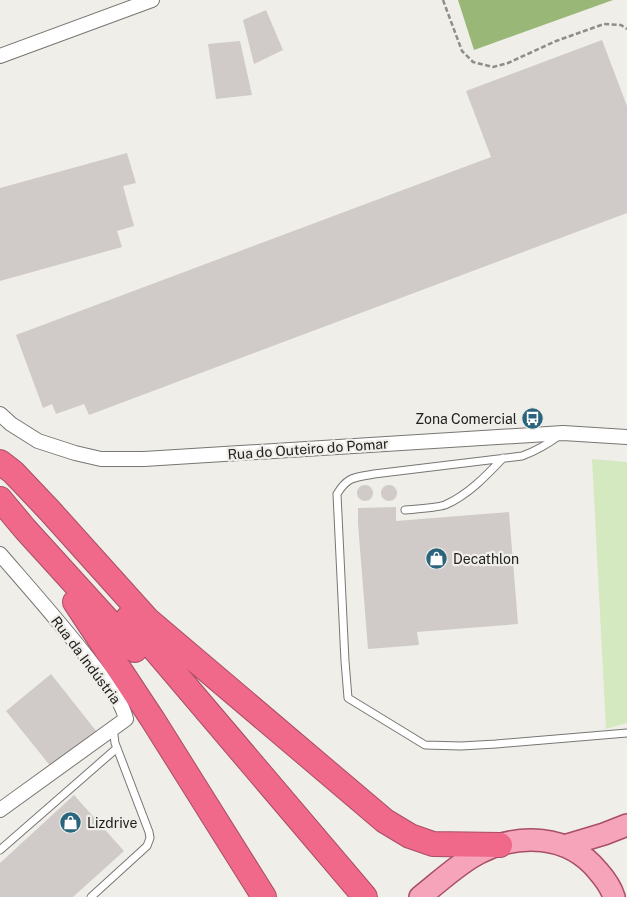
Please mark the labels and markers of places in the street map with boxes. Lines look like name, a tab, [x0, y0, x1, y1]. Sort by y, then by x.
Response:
bus stop icon: Zona Comercial	[521, 407, 545, 431]
place label: Zona Comercial	[415, 411, 517, 427]
shop icon: Decathlon	[425, 547, 449, 571]
place label: Decathlon	[453, 551, 519, 567]
shop icon: Lizdrive	[59, 811, 83, 835]
place label: Lizdrive	[87, 815, 138, 831]

